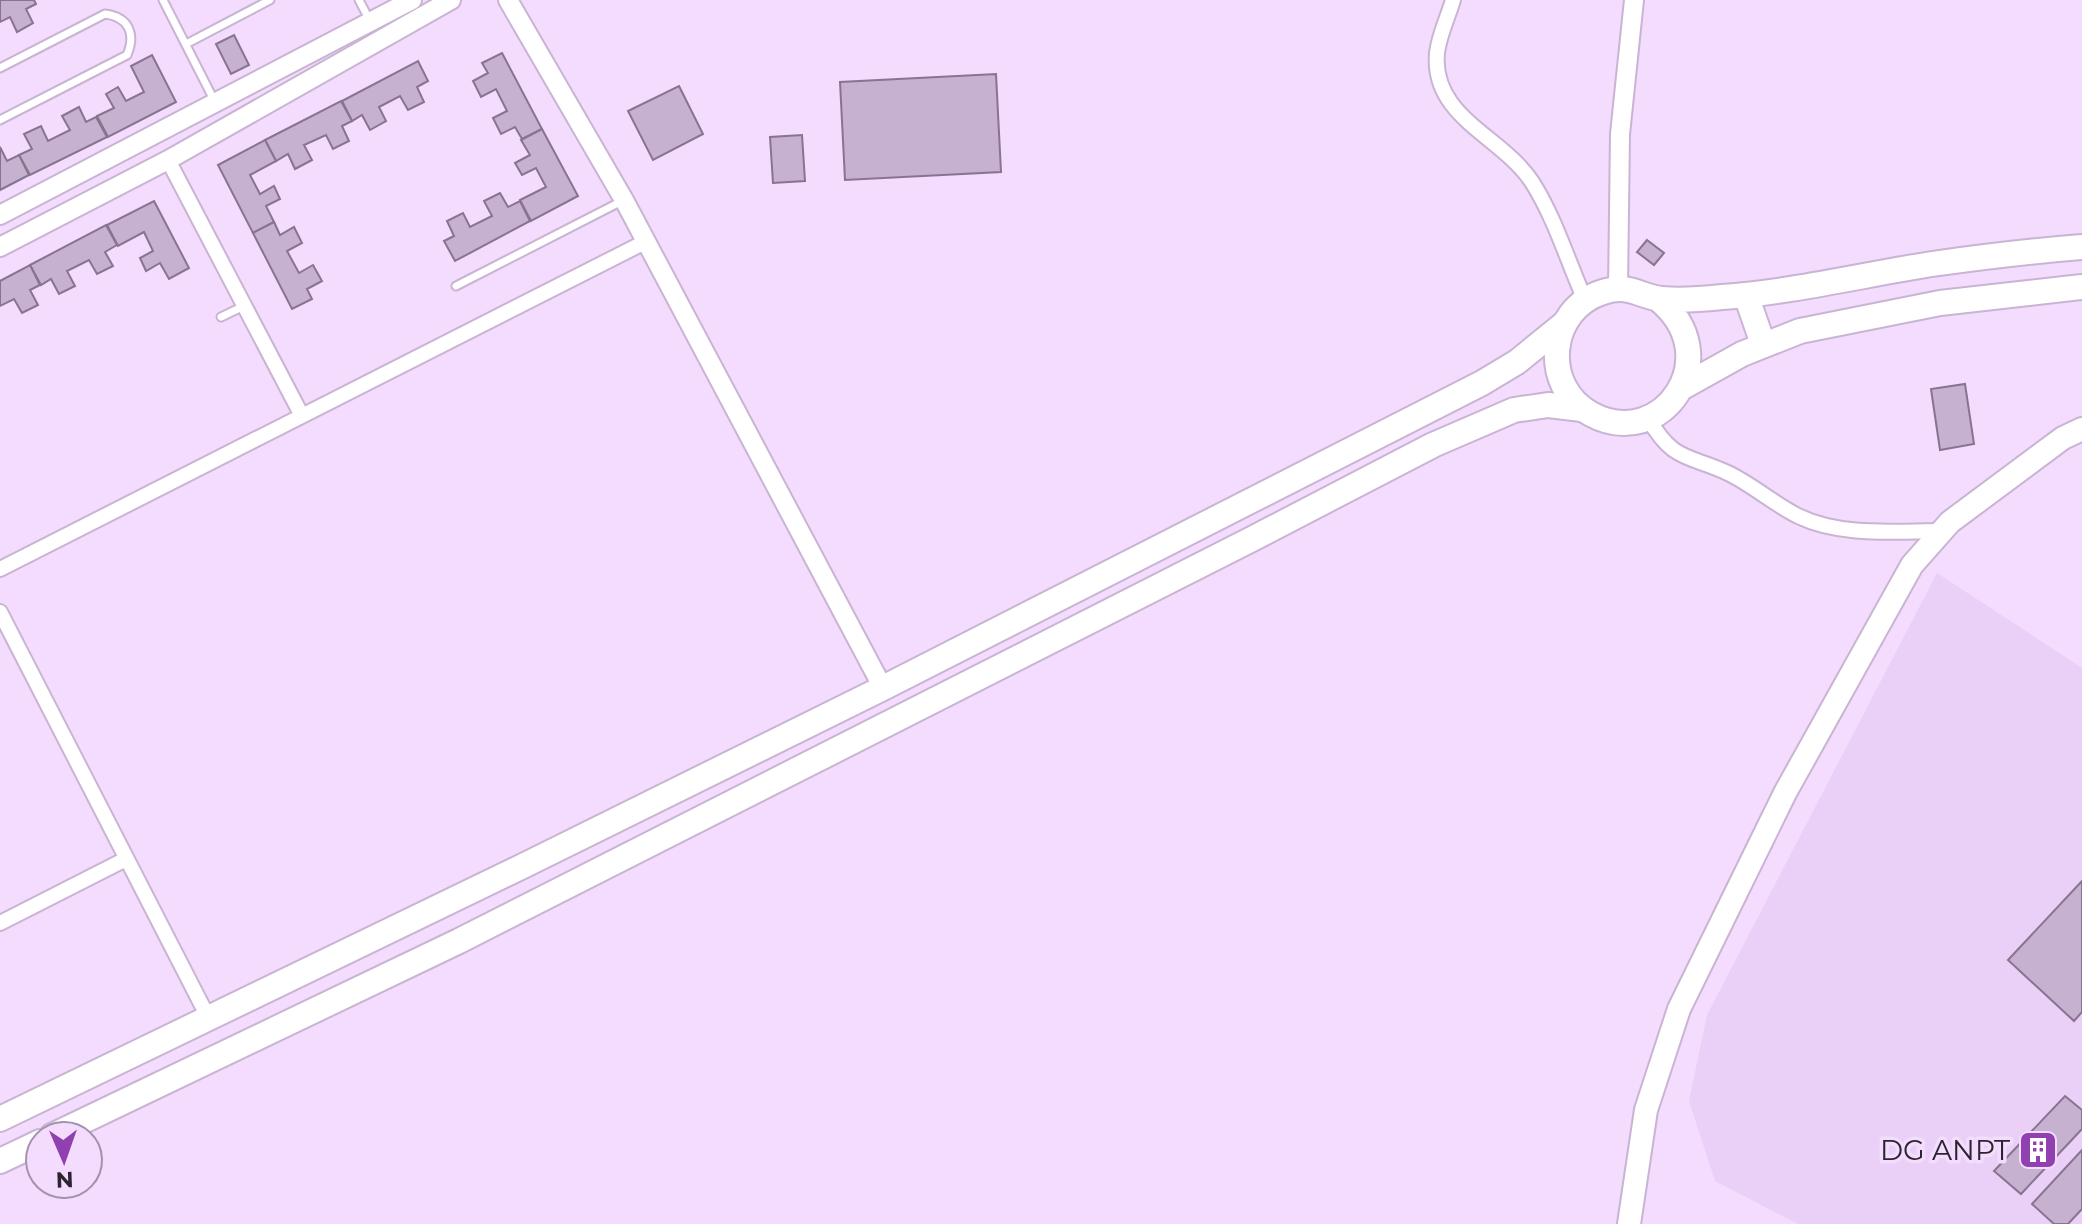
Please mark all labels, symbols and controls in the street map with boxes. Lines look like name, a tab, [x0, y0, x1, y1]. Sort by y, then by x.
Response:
north arrow	[24, 1120, 104, 1200]
building icon: DG ANPT	[2017, 1129, 2059, 1171]
place label: DG ANPT	[1880, 1133, 2010, 1167]
text: N	[55, 1166, 74, 1193]

